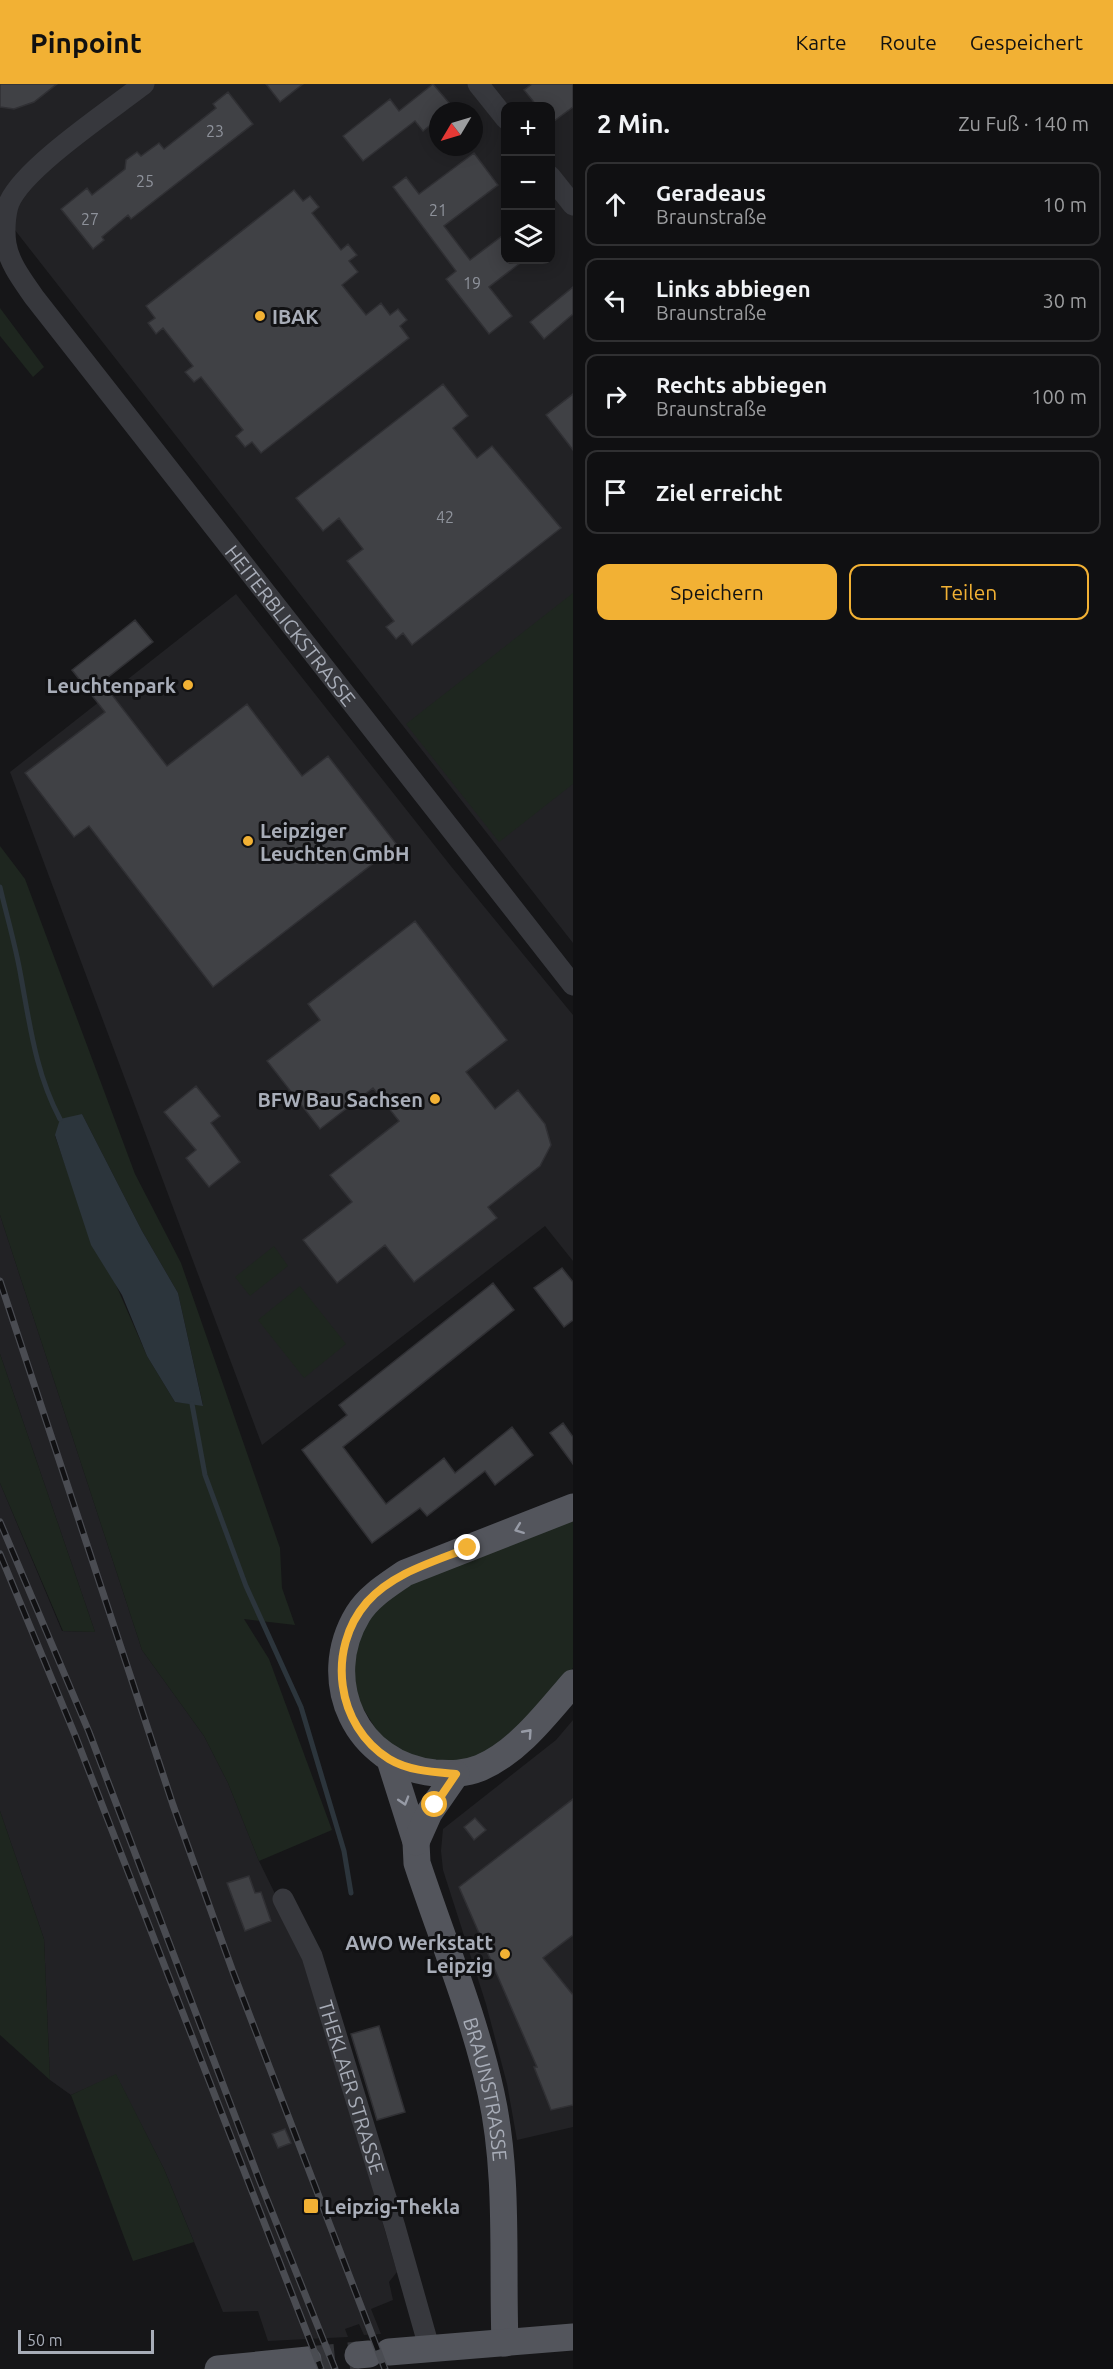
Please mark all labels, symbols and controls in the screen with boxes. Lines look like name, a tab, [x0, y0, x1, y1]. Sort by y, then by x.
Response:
text: Pinpoint	[30, 27, 142, 58]
text: Karte	[795, 30, 847, 54]
text: Route	[880, 30, 937, 54]
text: Gespeichert	[970, 30, 1083, 54]
north arrow	[429, 102, 483, 156]
map controls	[501, 102, 555, 264]
button: +	[501, 102, 555, 156]
text: 2 Min.	[597, 109, 670, 138]
text: Zu Fuß · 140 m	[958, 112, 1089, 135]
house number: 23	[206, 122, 224, 140]
button: −	[501, 156, 555, 210]
house number: 25	[136, 172, 154, 190]
text: Geradeaus	[656, 180, 766, 205]
icon: ahead	[599, 188, 632, 221]
text: 10 m	[1043, 193, 1087, 216]
house number: 21	[429, 201, 447, 219]
text: Braunstraße	[656, 205, 767, 228]
house number: 27	[81, 210, 99, 228]
button: layers	[501, 210, 555, 264]
house number: 19	[463, 274, 481, 292]
text: Links abbiegen	[656, 276, 811, 301]
icon: left	[599, 284, 632, 317]
text: 30 m	[1043, 289, 1087, 312]
text: Braunstraße	[656, 301, 767, 324]
place label: IBAK	[272, 305, 319, 328]
marker: IBAK	[253, 309, 267, 323]
text: Rechts abbiegen	[656, 372, 827, 397]
icon: right	[599, 380, 632, 413]
text: 100 m	[1031, 385, 1087, 408]
text: Braunstraße	[656, 397, 767, 420]
icon: arrive	[599, 476, 632, 509]
text: Ziel erreicht	[656, 480, 783, 505]
house number: 42	[436, 508, 454, 526]
street label: HEITERBLICKSTRASSE	[221, 540, 361, 710]
button: Speichern	[597, 564, 837, 620]
button: Teilen	[849, 564, 1089, 620]
place label: Leuchtenpark	[46, 674, 176, 697]
marker: Leuchtenpark	[181, 678, 195, 692]
place label: Leipziger Leuchten GmbH	[260, 819, 410, 865]
marker: Leipziger Leuchten GmbH	[241, 834, 255, 848]
place label: BFW Bau Sachsen	[257, 1088, 423, 1111]
marker: BFW Bau Sachsen	[428, 1092, 442, 1106]
one-way arrow	[514, 1522, 525, 1534]
route end	[454, 1534, 480, 1560]
one-way arrow	[520, 1729, 531, 1740]
route start	[421, 1791, 447, 1817]
one-way arrow	[397, 1795, 409, 1806]
place label: AWO Werkstatt Leipzig	[345, 1931, 493, 1977]
marker: AWO Werkstatt Leipzig	[498, 1947, 512, 1961]
street label: THEKLAER STRASSE	[315, 1997, 390, 2177]
street label: BRAUNSTRASSE	[459, 2014, 512, 2162]
place label: Leipzig-Thekla	[324, 2195, 460, 2218]
marker: Leipzig-Thekla	[302, 2197, 320, 2215]
scale bar	[18, 2327, 154, 2354]
text: 50 m	[27, 2331, 63, 2349]

